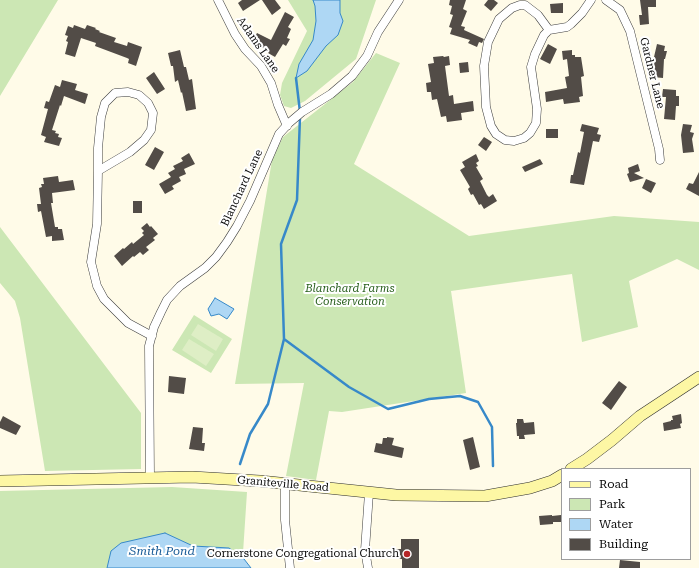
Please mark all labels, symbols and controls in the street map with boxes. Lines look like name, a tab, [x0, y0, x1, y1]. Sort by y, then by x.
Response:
street label: Adams Lane	[234, 15, 282, 75]
street label: Gardner Lane	[637, 36, 667, 110]
street label: Blanchard Lane	[218, 147, 266, 229]
park label: Blanchard Farms Conservation	[305, 282, 395, 308]
legend	[561, 468, 691, 560]
street label: Graniteville Road	[237, 473, 329, 495]
text: Road	[599, 477, 628, 491]
text: Park	[599, 497, 625, 511]
text: Water	[599, 517, 633, 531]
text: Building	[599, 537, 648, 551]
water label: Smith Pond	[129, 544, 195, 558]
place label: Cornerstone Congregational Church	[207, 547, 399, 561]
marker: Cornerstone Congregational Church	[402, 549, 412, 559]

